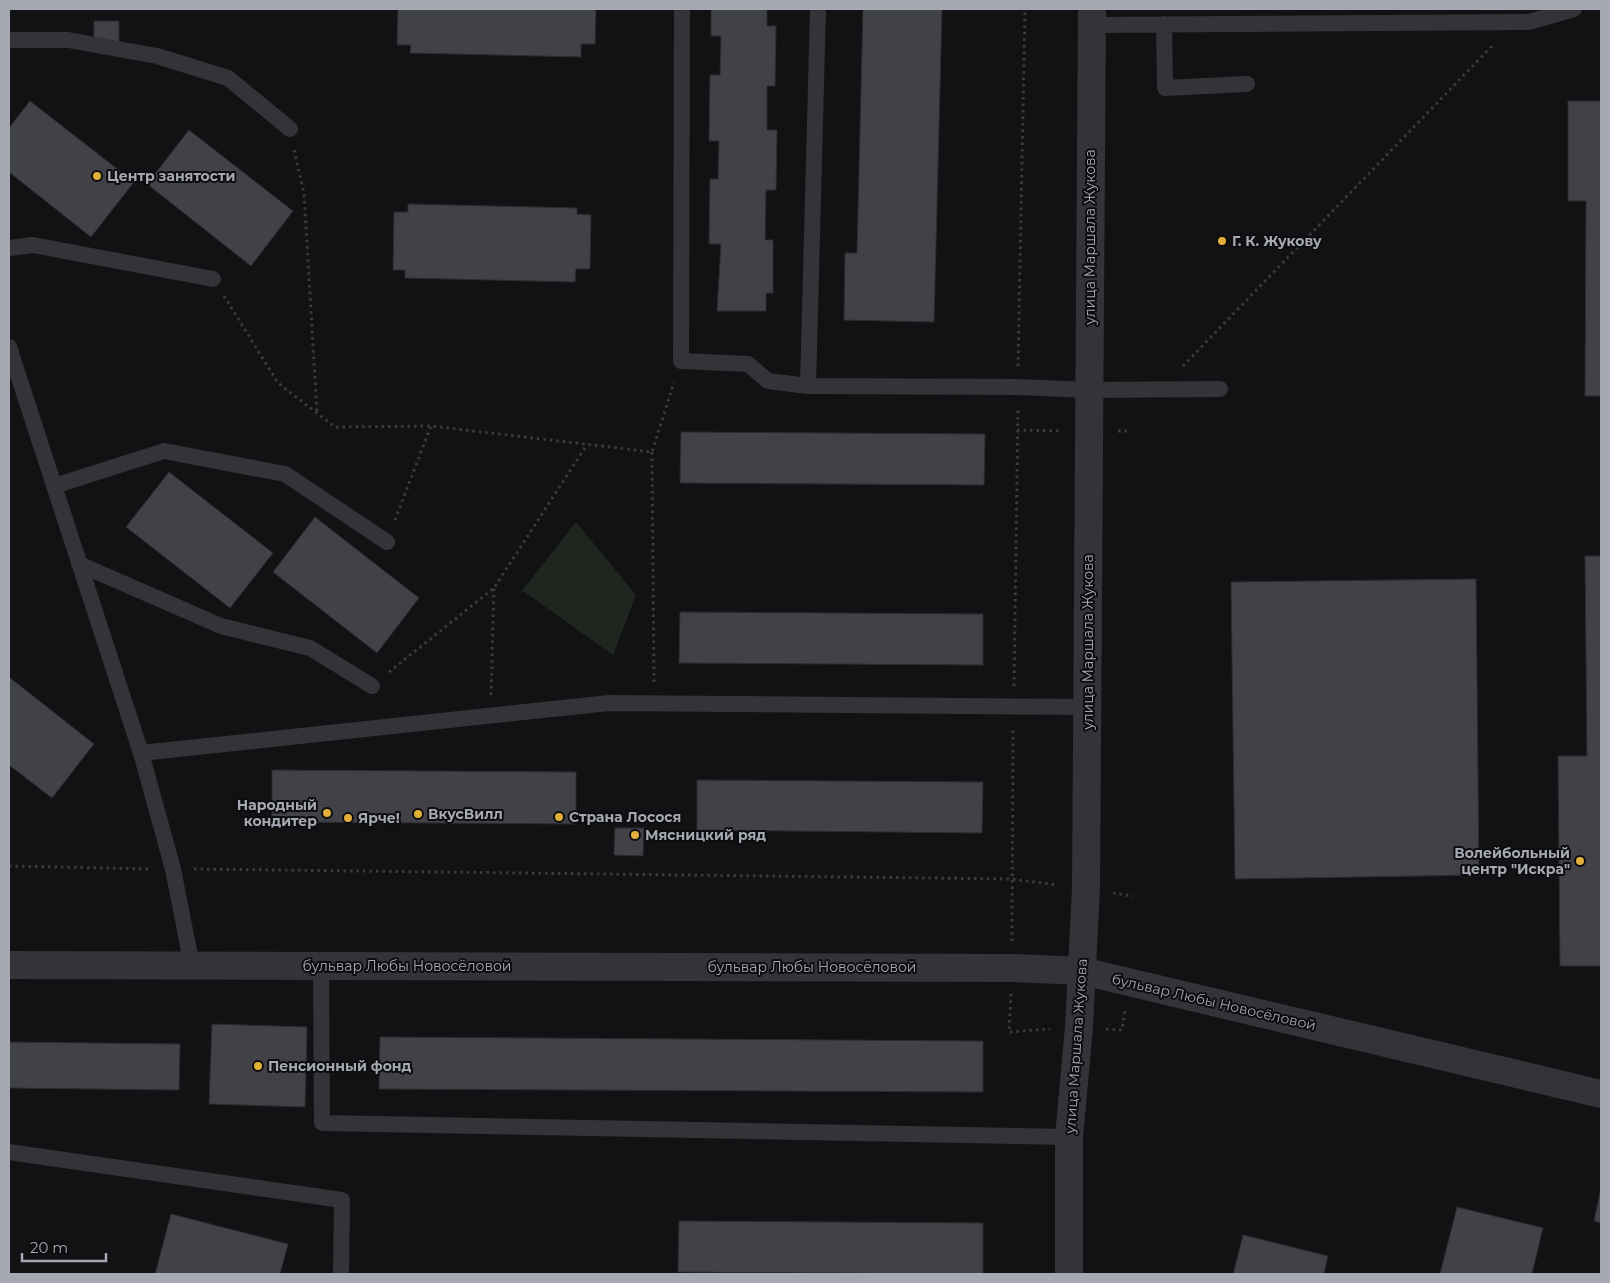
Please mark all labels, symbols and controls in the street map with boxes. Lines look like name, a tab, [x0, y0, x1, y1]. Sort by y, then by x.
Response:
street label: улица Маршала Жукова	[1081, 149, 1099, 326]
place label: Центр занятости	[107, 167, 235, 185]
marker: Центр занятости	[91, 170, 103, 182]
place label: Г. К. Жукову	[1232, 232, 1322, 250]
marker: Г. К. Жукову	[1216, 235, 1228, 247]
street label: улица Маршала Жукова	[1079, 554, 1097, 731]
place label: Народный кондитер	[237, 796, 317, 830]
place label: ВкусВилл	[428, 805, 503, 823]
marker: Народный кондитер	[321, 807, 333, 819]
marker: ВкусВилл	[412, 808, 424, 820]
place label: Страна Лосося	[569, 808, 681, 826]
place label: Ярче!	[358, 809, 400, 827]
marker: Страна Лосося	[553, 811, 565, 823]
marker: Ярче!	[342, 812, 354, 824]
place label: Мясницкий ряд	[645, 826, 766, 844]
marker: Мясницкий ряд	[629, 829, 641, 841]
place label: Волейбольный центр "Искра"	[1454, 844, 1570, 878]
marker: Волейбольный центр "Искра"	[1574, 855, 1586, 867]
street label: бульвар Любы Новосёловой	[302, 957, 512, 975]
street label: бульвар Любы Новосёловой	[707, 958, 917, 976]
street label: улица Маршала Жукова	[1061, 958, 1091, 1135]
street label: бульвар Любы Новосёловой	[1110, 970, 1318, 1034]
place label: Пенсионный фонд	[268, 1057, 412, 1075]
marker: Пенсионный фонд	[252, 1060, 264, 1072]
scale bar	[22, 1230, 106, 1262]
text: 20 m	[30, 1238, 68, 1257]

